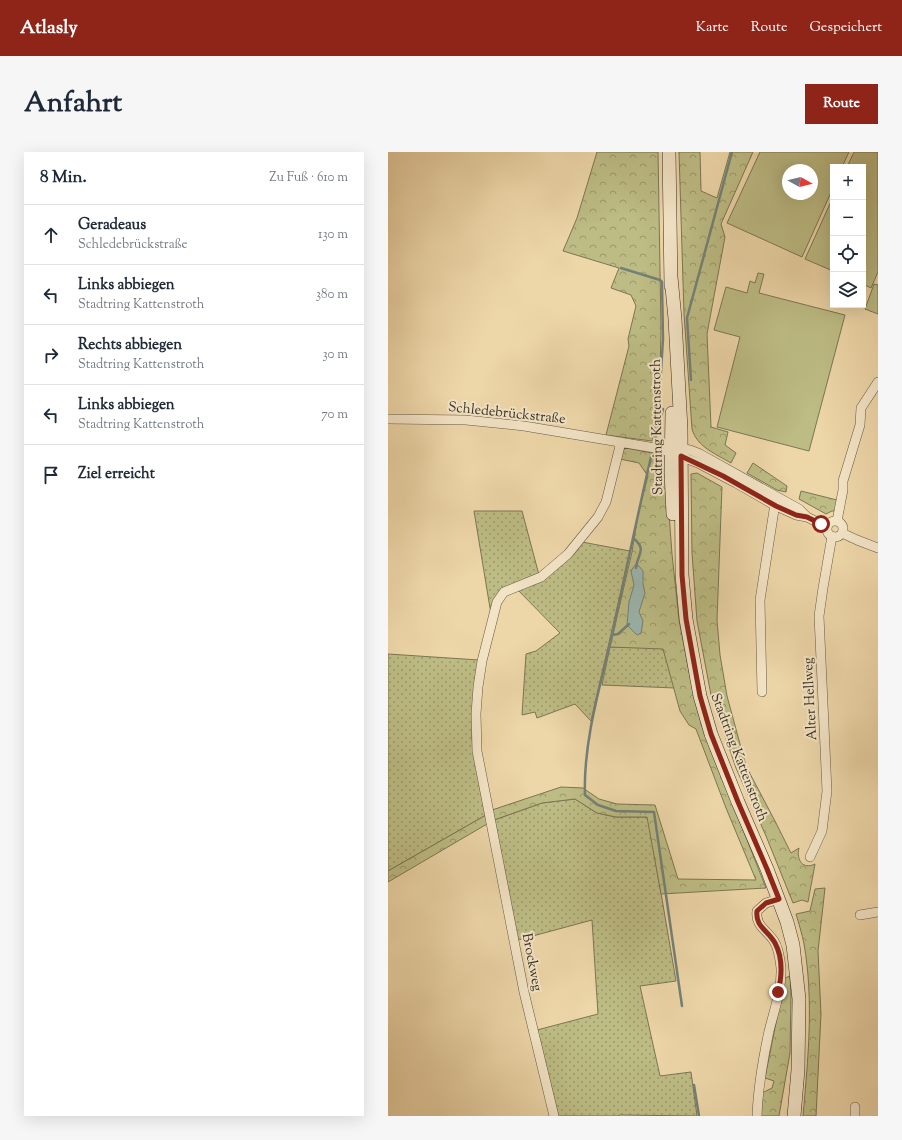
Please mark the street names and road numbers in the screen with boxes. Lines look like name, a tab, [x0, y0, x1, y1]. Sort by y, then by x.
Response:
street label: Stadtring Kattenstroth	[647, 359, 669, 495]
street label: Schledebrückstraße	[447, 398, 567, 430]
street label: Alter Hellweg	[799, 657, 823, 741]
street label: Stadtring Kattenstroth	[704, 691, 772, 825]
street label: Brockweg	[516, 932, 546, 993]

